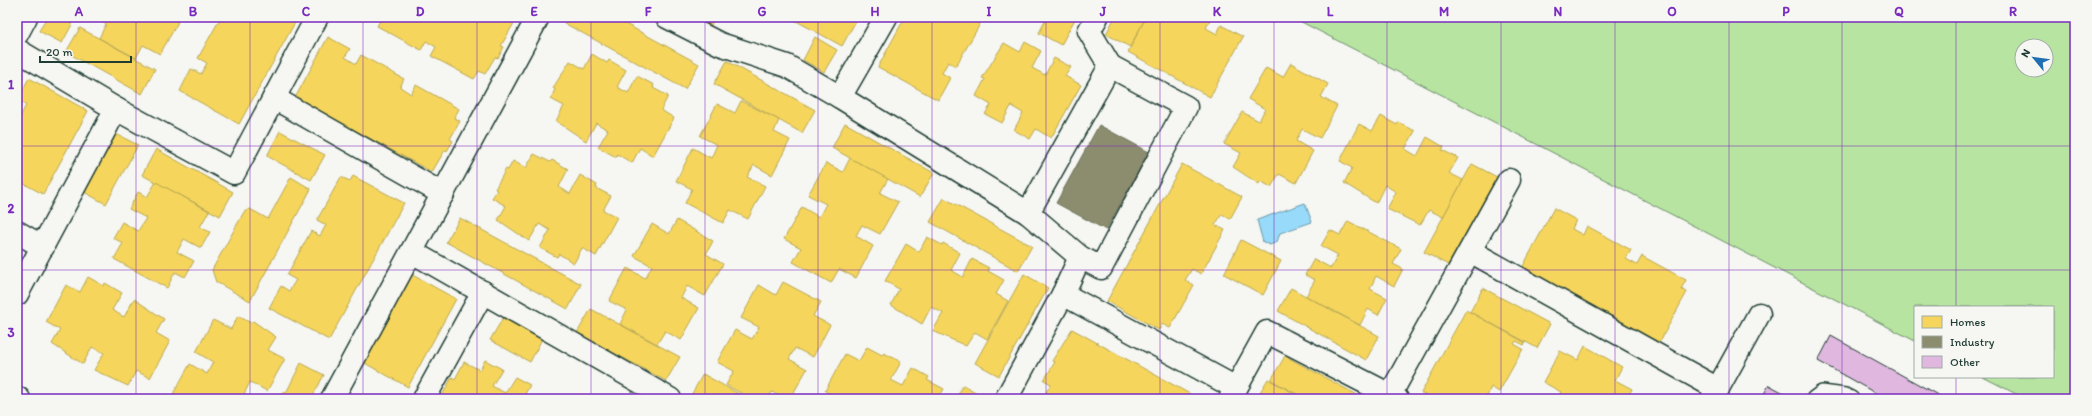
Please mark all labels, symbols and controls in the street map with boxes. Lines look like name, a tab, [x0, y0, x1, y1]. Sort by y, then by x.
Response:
text: A	[74, 4, 84, 19]
text: B	[189, 4, 198, 19]
text: C	[302, 4, 311, 19]
text: D	[416, 4, 425, 19]
text: E	[530, 4, 538, 19]
text: F	[645, 4, 652, 19]
text: G	[758, 4, 767, 19]
text: H	[871, 4, 880, 19]
text: I	[987, 4, 992, 19]
text: J	[1099, 4, 1107, 19]
text: K	[1213, 4, 1222, 19]
text: L	[1327, 4, 1334, 19]
text: M	[1439, 4, 1449, 19]
text: N	[1554, 4, 1563, 19]
text: O	[1667, 4, 1677, 19]
text: P	[1782, 4, 1790, 19]
text: Q	[1894, 4, 1904, 19]
text: R	[2009, 4, 2017, 19]
scale bar	[40, 38, 131, 64]
north arrow	[2014, 38, 2054, 78]
text: 20 m	[46, 45, 73, 59]
text: N	[2018, 47, 2033, 60]
text: 1	[8, 77, 14, 92]
text: 2	[8, 201, 15, 216]
legend	[1914, 306, 2054, 378]
text: Homes	[1950, 315, 1986, 329]
text: 3	[7, 325, 15, 340]
text: Industry	[1950, 335, 1995, 349]
text: Other	[1950, 355, 1980, 369]

